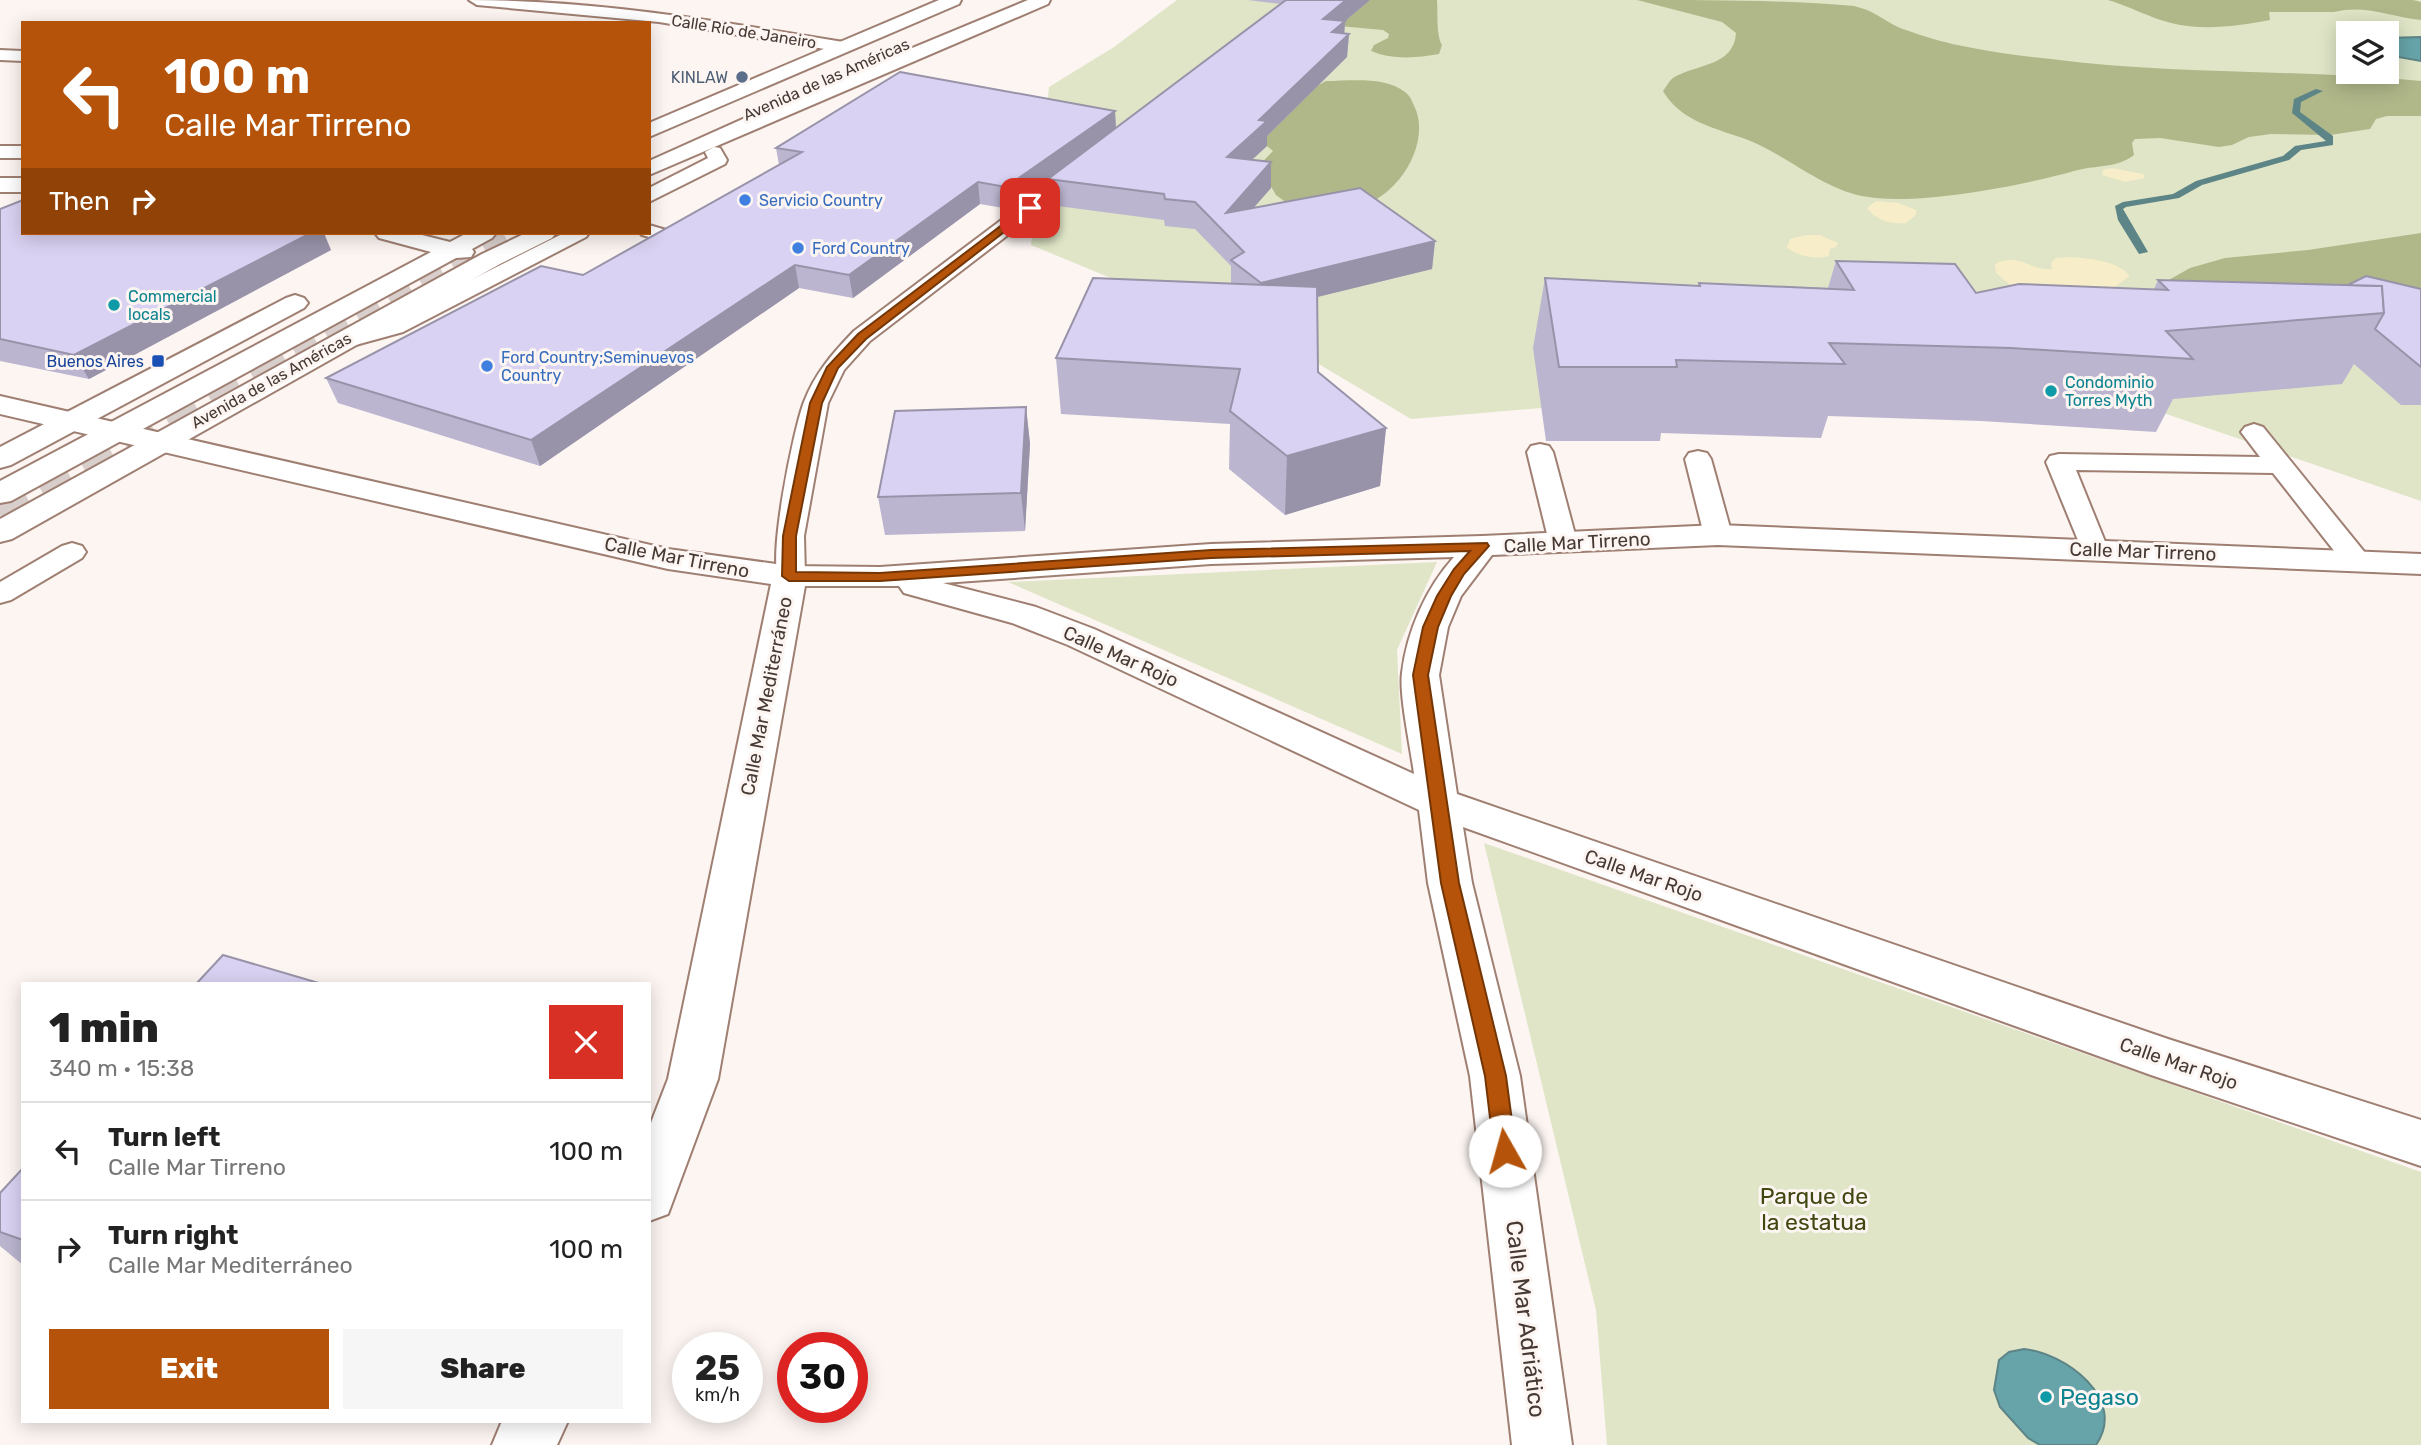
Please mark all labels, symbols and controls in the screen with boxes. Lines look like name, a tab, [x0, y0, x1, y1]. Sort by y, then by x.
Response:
street label: Calle Río de Janeiro	[670, 11, 818, 52]
map controls	[2336, 21, 2399, 84]
button: layers	[2336, 21, 2399, 84]
street label: Avenida de las Américas	[740, 34, 912, 125]
text: 100 m	[164, 47, 310, 105]
icon: left	[49, 49, 140, 140]
place label: KINLAW	[671, 68, 728, 87]
marker: KINLAW	[734, 69, 750, 85]
text: Calle Mar Tirreno	[164, 106, 412, 144]
pin	[1000, 178, 1060, 238]
icon: right	[124, 182, 162, 220]
text: Then	[49, 186, 110, 217]
icon: arrive	[1011, 189, 1049, 227]
place label: Servicio Country	[759, 191, 883, 210]
marker: Servicio Country	[737, 192, 753, 208]
place label: Ford Country	[812, 239, 910, 258]
marker: Ford Country	[790, 240, 806, 256]
place label: Commercial locals	[128, 287, 217, 324]
marker: Commercial locals	[106, 297, 122, 313]
street label: Avenida de las Américas	[188, 328, 355, 432]
place label: Ford Country;Seminuevos Country	[501, 348, 694, 385]
place label: Buenos Aires	[47, 352, 144, 371]
marker: Buenos Aires	[150, 353, 166, 369]
marker: Ford Country;Seminuevos Country	[479, 358, 495, 374]
place label: Condominio Torres Myth	[2065, 373, 2154, 410]
marker: Condominio Torres Myth	[2043, 383, 2059, 399]
street label: Calle Mar Tirreno	[1503, 527, 1651, 558]
street label: Calle Mar Tirreno	[603, 532, 751, 583]
street label: Calle Mar Tirreno	[2069, 537, 2217, 566]
street label: Calle Mar Mediterráneo	[736, 595, 797, 798]
street label: Calle Mar Rojo	[1060, 621, 1182, 692]
street label: Calle Mar Rojo	[1582, 844, 1706, 906]
text: 1 min	[49, 1003, 159, 1053]
button: close	[549, 1005, 623, 1079]
street label: Calle Mar Rojo	[2117, 1032, 2241, 1094]
text: 340 m · 15:38	[49, 1054, 195, 1082]
position arrow	[1468, 1114, 1542, 1188]
text: Turn left	[108, 1122, 220, 1153]
icon: left	[49, 1132, 87, 1170]
text: 100 m	[549, 1136, 623, 1167]
text: Calle Mar Tirreno	[108, 1153, 286, 1181]
park label: Parque de la estatua	[1760, 1182, 1868, 1236]
street label: Calle Mar Adriático	[1500, 1219, 1552, 1419]
text: Turn right	[108, 1220, 238, 1251]
icon: right	[49, 1230, 87, 1268]
text: 100 m	[549, 1234, 623, 1265]
text: Calle Mar Mediterráneo	[108, 1251, 353, 1279]
button: Exit	[49, 1329, 329, 1409]
button: Share	[343, 1329, 623, 1409]
speed limit sign: 30	[777, 1332, 868, 1423]
text: 25	[695, 1347, 740, 1389]
place label: Pegaso	[2060, 1383, 2139, 1411]
text: km/h	[695, 1384, 740, 1406]
marker: Pegaso	[2038, 1389, 2054, 1405]

